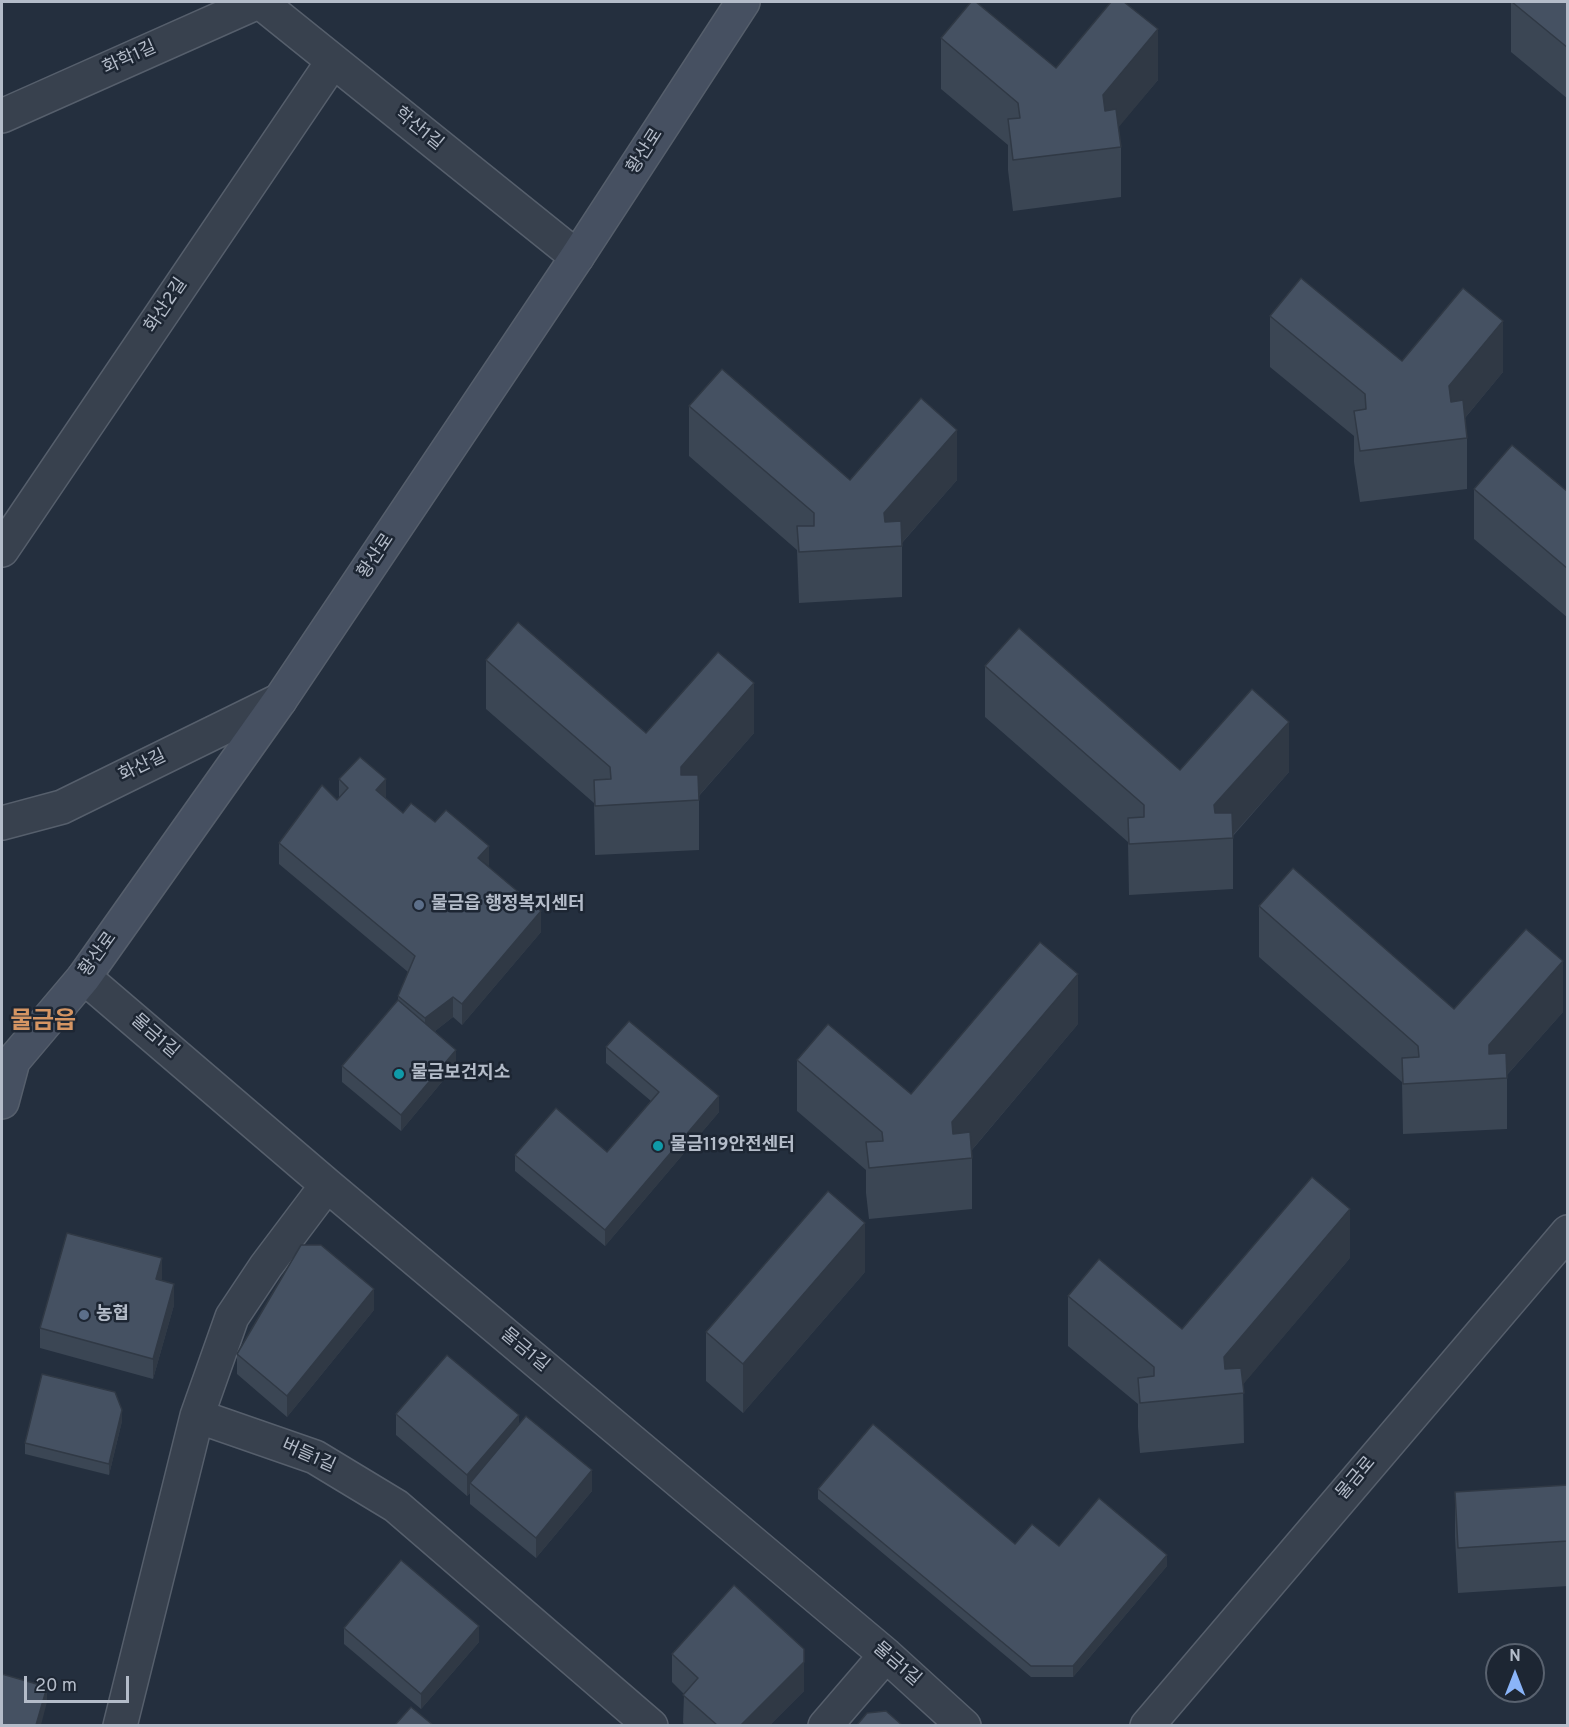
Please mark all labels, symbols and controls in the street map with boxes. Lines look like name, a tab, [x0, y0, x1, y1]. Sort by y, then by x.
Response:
street label: 화학1길	[100, 38, 160, 80]
street label: 학산1길	[389, 104, 447, 156]
street label: 황산로	[623, 125, 669, 179]
street label: 화산2길	[141, 275, 193, 337]
street label: 황산로	[354, 530, 400, 584]
street label: 화산길	[116, 746, 170, 788]
place label: 물금읍 행정복지센터	[431, 894, 585, 916]
marker: 물금읍 행정복지센터	[412, 898, 426, 912]
street label: 황산로	[76, 929, 122, 981]
district label: 물금읍	[10, 1009, 76, 1037]
street label: 물금1길	[126, 1010, 182, 1064]
place label: 물금보건지소	[411, 1063, 510, 1085]
marker: 물금보건지소	[392, 1067, 406, 1081]
place label: 물금119안전센터	[670, 1135, 795, 1157]
marker: 물금119안전센터	[651, 1139, 665, 1153]
place label: 농협	[96, 1304, 129, 1326]
marker: 농협	[77, 1308, 91, 1322]
street label: 물금1길	[495, 1325, 553, 1377]
street label: 버들1길	[278, 1436, 338, 1478]
street label: 물금로	[1333, 1453, 1381, 1505]
street label: 물금1길	[868, 1638, 924, 1692]
north arrow	[1485, 1643, 1545, 1703]
text: N	[1509, 1647, 1521, 1667]
scale bar	[27, 1664, 132, 1702]
text: 20 m	[35, 1675, 77, 1698]

